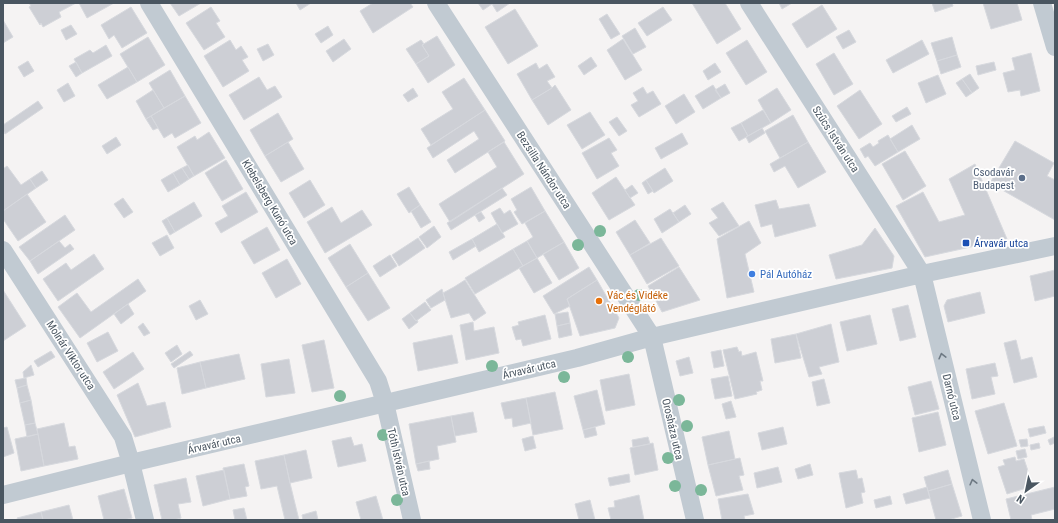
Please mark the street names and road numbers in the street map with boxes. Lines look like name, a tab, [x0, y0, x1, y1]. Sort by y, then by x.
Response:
street label: Szűcs István utca	[809, 104, 862, 175]
street label: Bezsilla Nándor utca	[514, 129, 573, 211]
street label: Klebelsberg Kunó utca	[239, 157, 300, 247]
street label: Molnár Viktor utca	[43, 318, 98, 392]
street label: Árvavár utca	[501, 357, 557, 382]
street label: Darnó utca	[939, 373, 964, 422]
street label: Orosháza utca	[659, 397, 686, 461]
street label: Tóth István utca	[384, 427, 413, 497]
street label: Árvavár utca	[186, 432, 242, 457]

